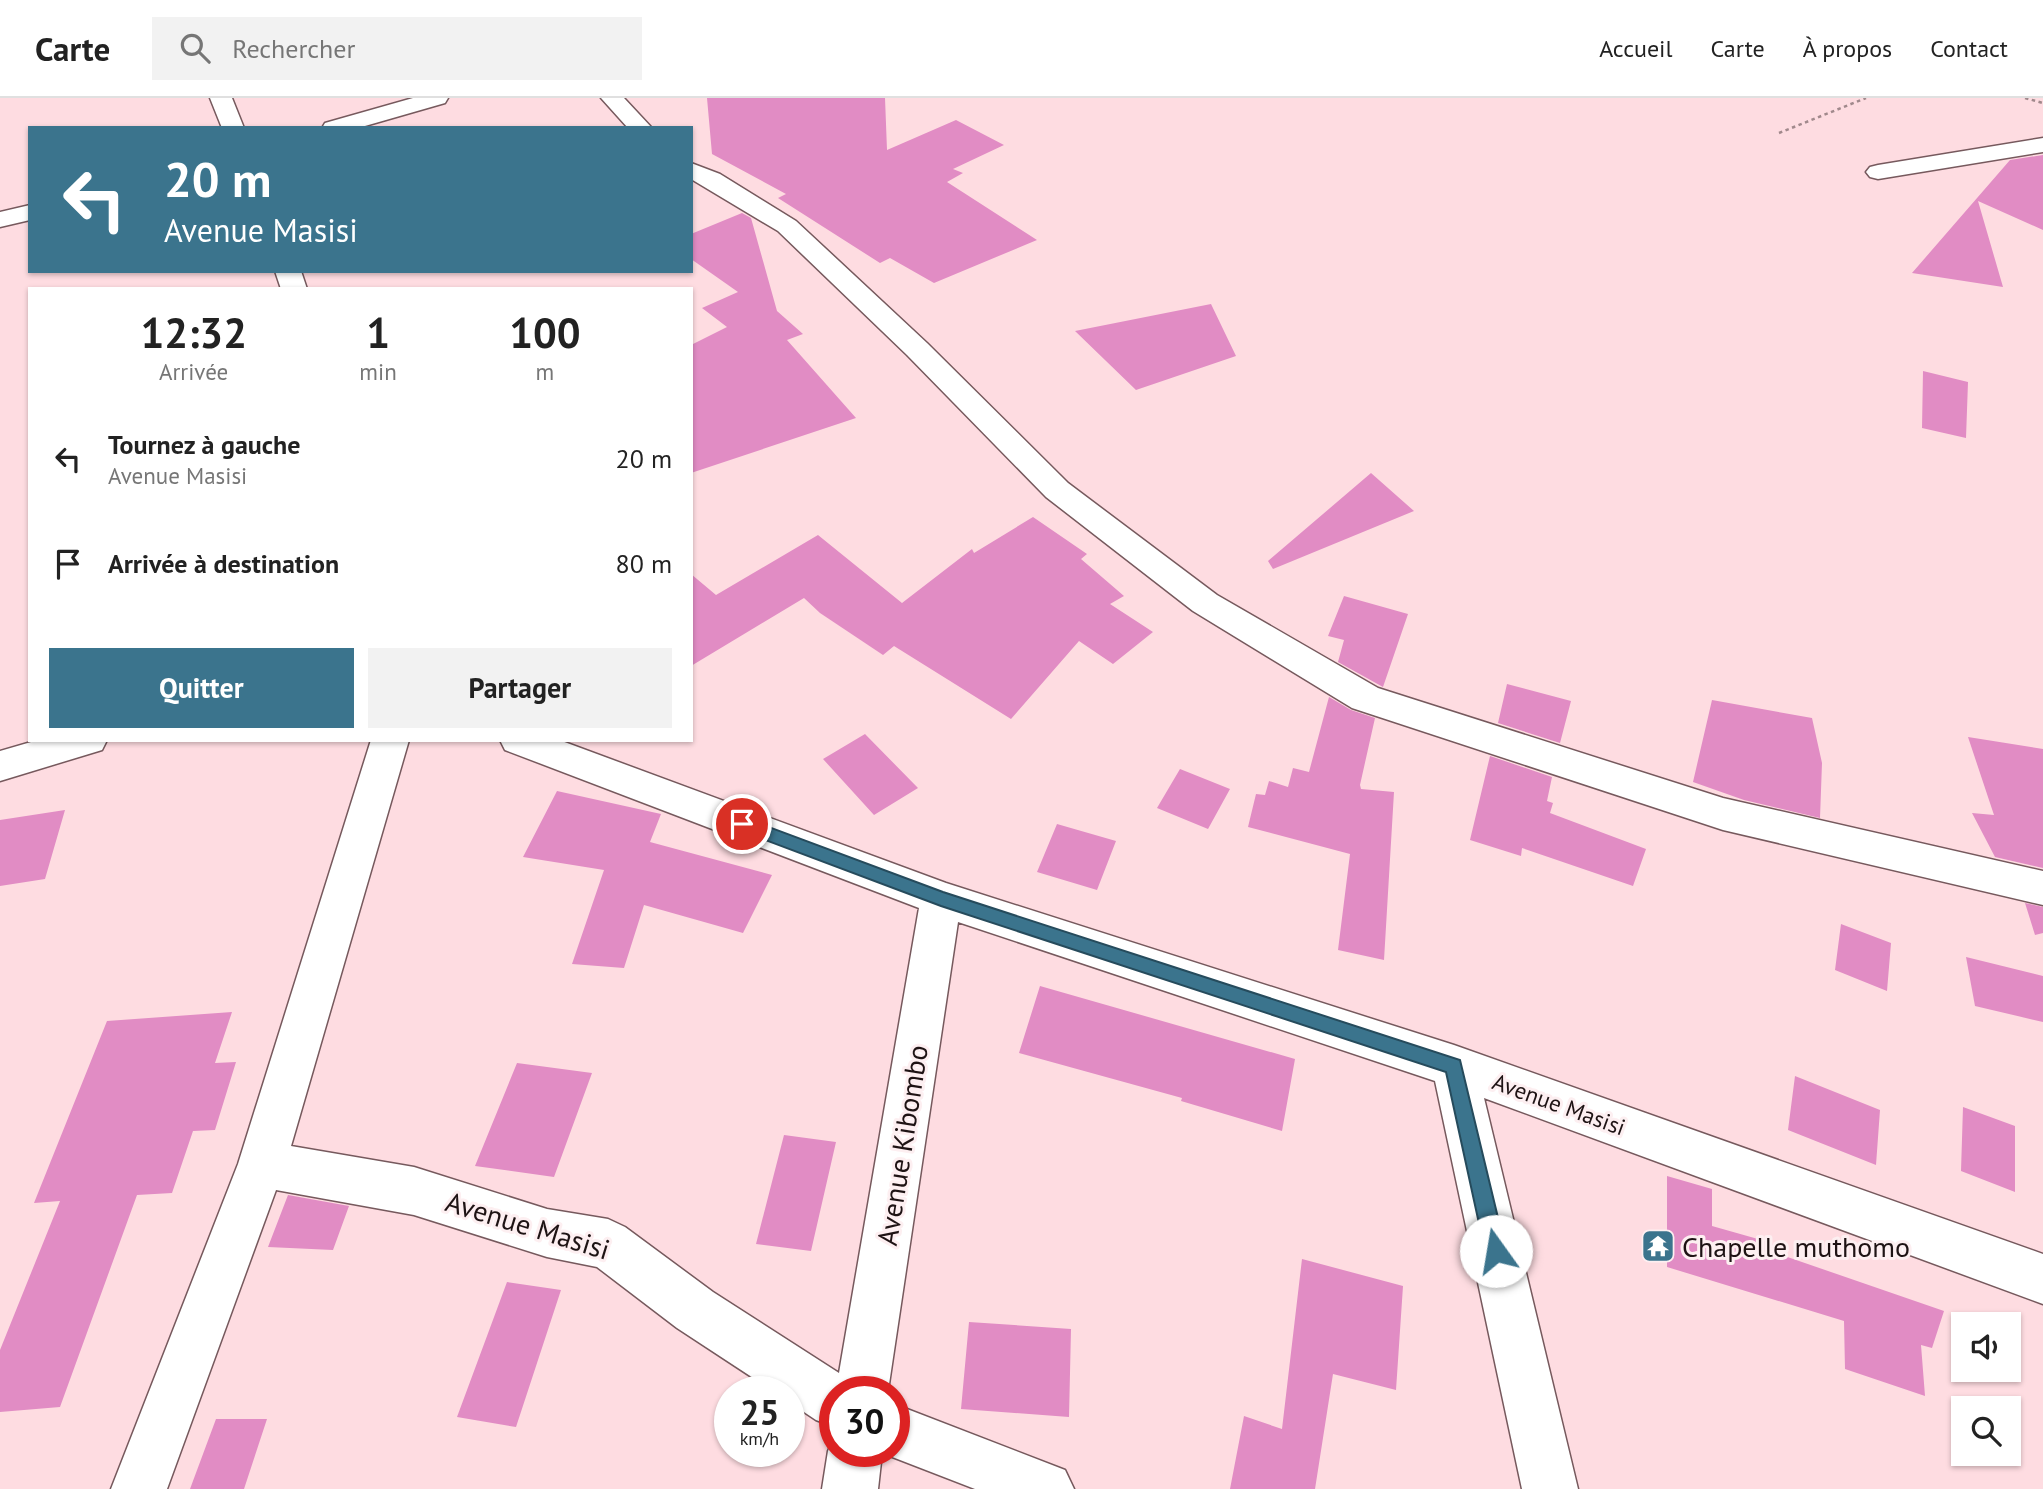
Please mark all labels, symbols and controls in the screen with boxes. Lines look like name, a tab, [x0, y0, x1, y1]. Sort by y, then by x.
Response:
search box	[152, 17, 642, 80]
text: Carte	[35, 27, 110, 70]
icon: search	[176, 29, 214, 67]
text: Rechercher	[232, 32, 355, 65]
text: Accueil	[1599, 33, 1673, 64]
text: Carte	[1711, 33, 1765, 64]
text: À propos	[1803, 33, 1892, 64]
text: Contact	[1930, 33, 2008, 64]
text: 20 m	[164, 147, 271, 211]
icon: left	[49, 154, 140, 245]
text: Avenue Masisi	[164, 209, 358, 251]
text: 12:32	[140, 305, 247, 360]
text: 1	[366, 305, 390, 360]
text: 100	[509, 305, 581, 360]
text: Arrivée	[159, 357, 228, 386]
text: min	[359, 357, 397, 386]
text: m	[536, 357, 554, 386]
text: Tournez à gauche	[108, 428, 300, 461]
icon: left	[49, 440, 87, 478]
text: 20 m	[616, 442, 672, 475]
text: Avenue Masisi	[108, 461, 247, 490]
icon: arrive	[49, 545, 87, 583]
text: Arrivée à destination	[108, 547, 339, 580]
text: 80 m	[616, 547, 672, 580]
button: Quitter	[49, 648, 354, 728]
button: Partager	[368, 648, 672, 728]
pin	[712, 794, 772, 854]
icon: arrive	[723, 805, 761, 843]
street label: Avenue Kibombo	[868, 1042, 936, 1248]
street label: Avenue Masisi	[1489, 1067, 1629, 1141]
street label: Avenue Masisi	[442, 1183, 614, 1267]
position arrow	[1459, 1214, 1533, 1288]
temple icon: Chapelle muthomo	[1639, 1227, 1677, 1265]
place label: Chapelle muthomo	[1682, 1228, 1910, 1265]
map controls	[1951, 1312, 2021, 1466]
button: sound	[1951, 1312, 2021, 1382]
speed limit sign: 30	[819, 1376, 910, 1467]
text: 25	[740, 1389, 779, 1435]
button: search	[1951, 1396, 2021, 1466]
text: km/h	[740, 1427, 779, 1450]

